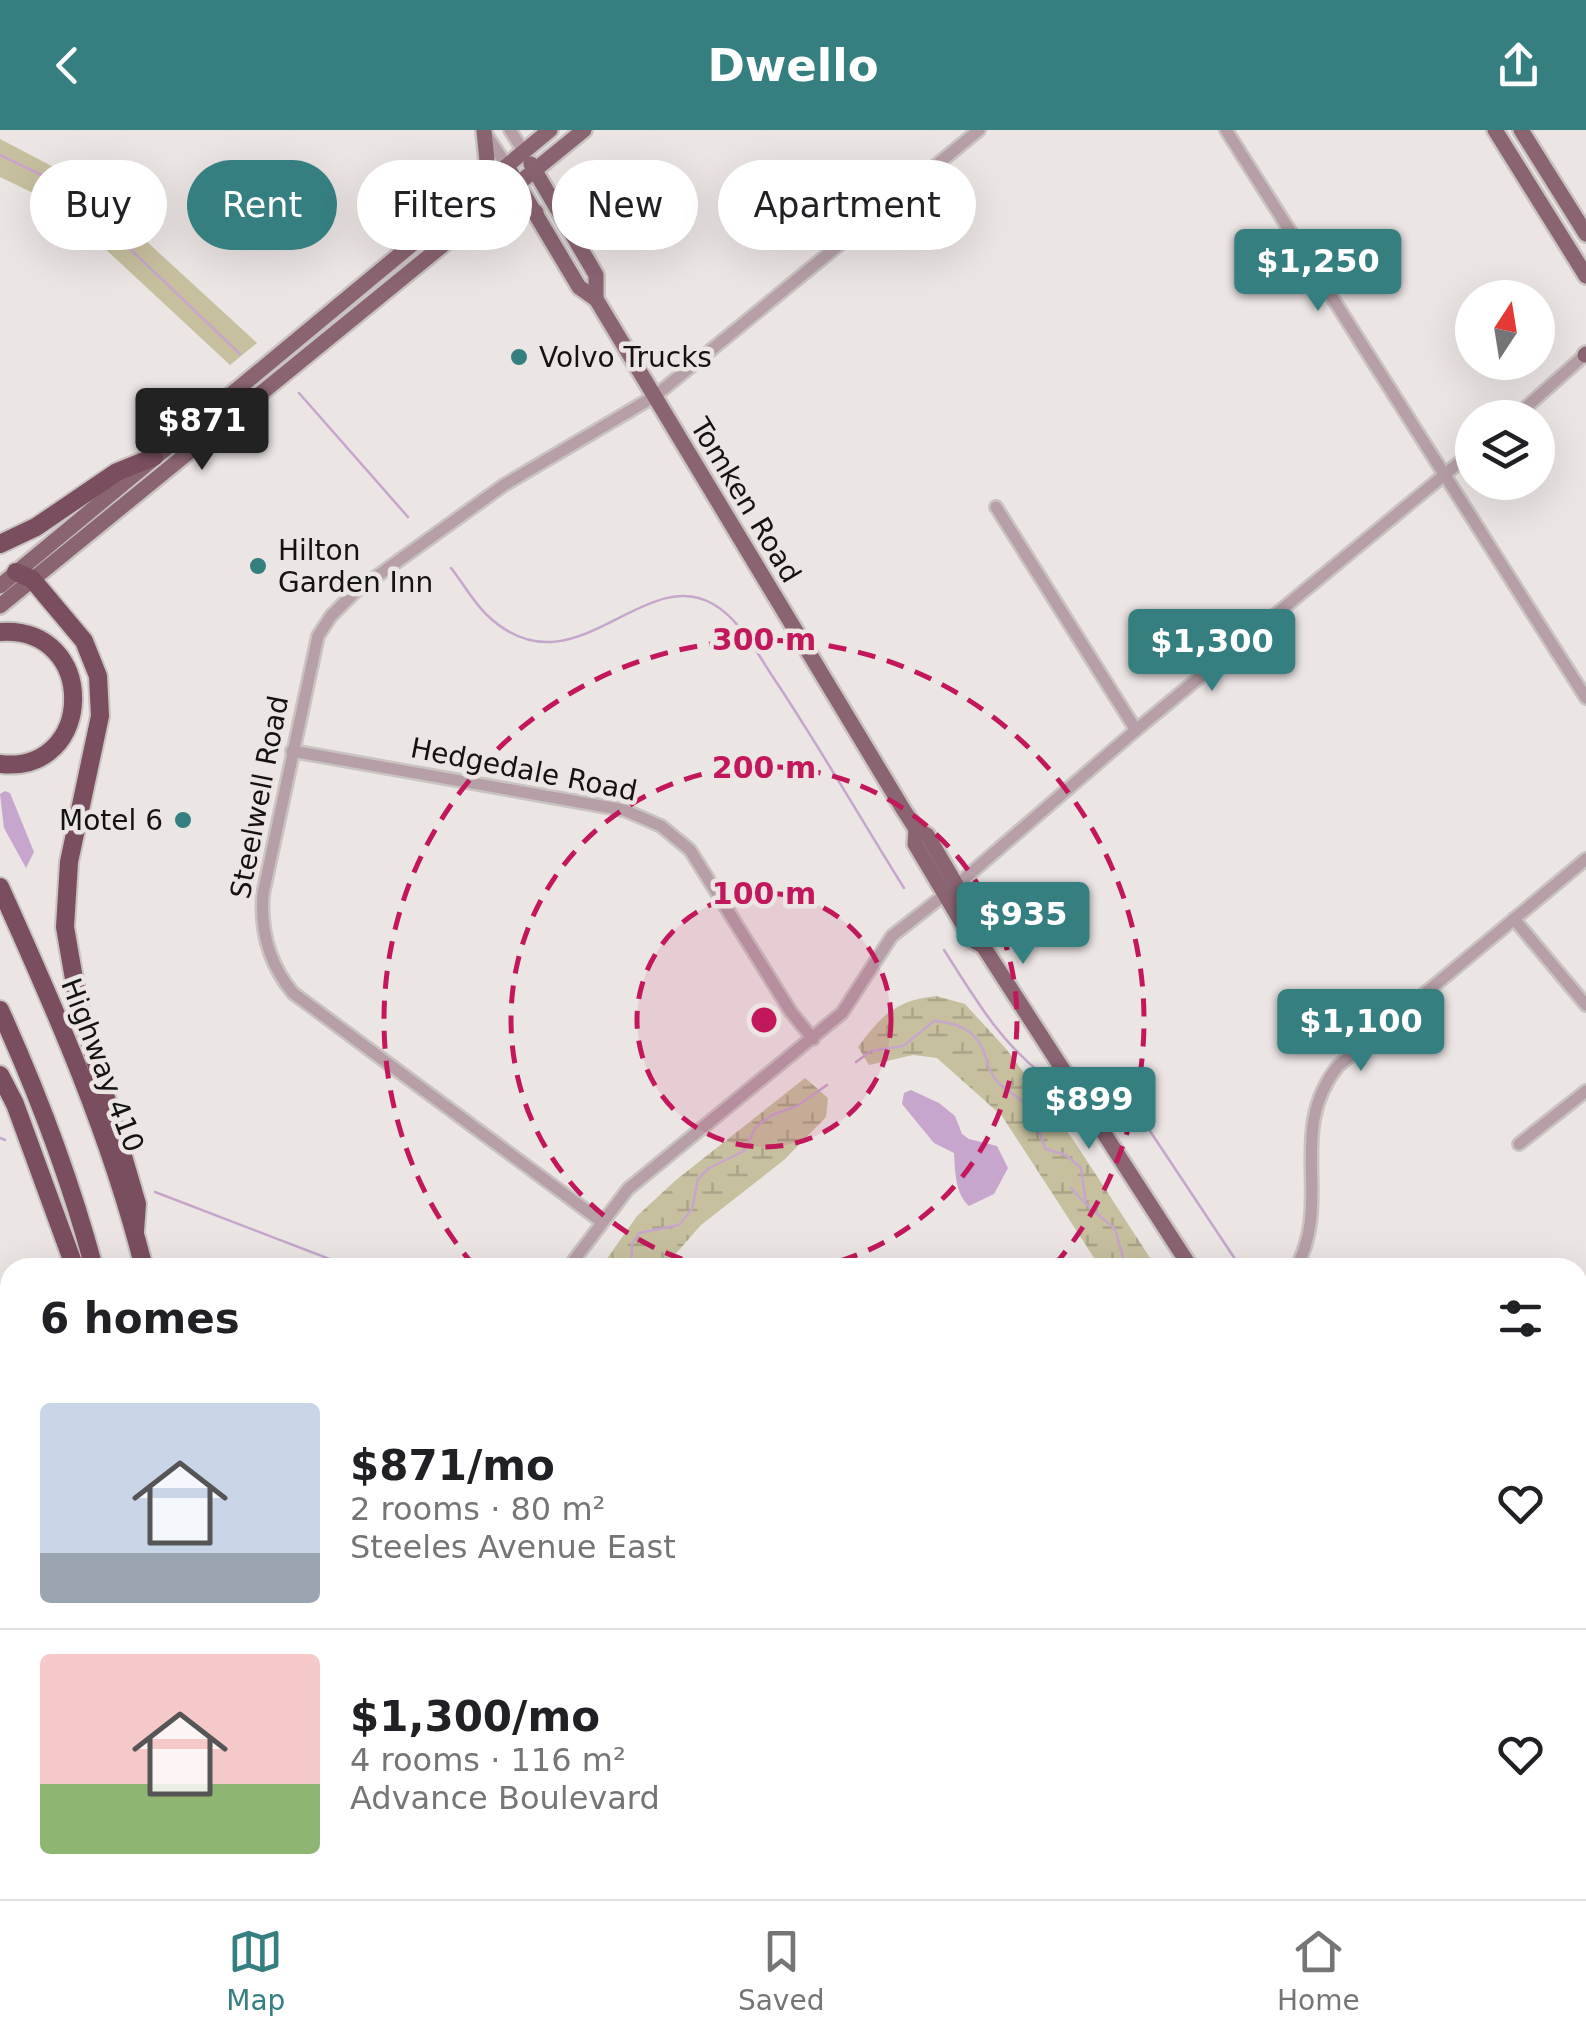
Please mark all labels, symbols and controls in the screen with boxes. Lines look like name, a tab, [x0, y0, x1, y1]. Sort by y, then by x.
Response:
icon: back	[40, 38, 95, 93]
icon: share	[1491, 38, 1546, 93]
text: Dwello	[707, 39, 879, 92]
chip: Buy	[30, 160, 167, 250]
chip: Rent	[187, 160, 337, 250]
chip: Filters	[357, 160, 532, 250]
chip: New	[552, 160, 698, 250]
chip: Apartment	[718, 160, 976, 250]
pin: $1,250	[1237, 229, 1399, 314]
text: $1,250	[1256, 242, 1380, 280]
north arrow	[1455, 280, 1555, 380]
map controls	[1455, 280, 1555, 500]
place label: Volvo Trucks	[539, 341, 712, 374]
marker: Volvo Trucks	[508, 346, 530, 368]
pin: $871	[143, 388, 261, 473]
button: layers	[1455, 400, 1555, 500]
text: $871	[157, 401, 247, 439]
street label: Tomken Road	[683, 411, 808, 589]
place label: Hilton Garden Inn	[278, 534, 433, 599]
marker: Hilton Garden Inn	[247, 555, 269, 577]
pin: $1,300	[1131, 609, 1293, 694]
text: 300 m	[712, 622, 816, 657]
text: $1,300	[1150, 622, 1274, 660]
street label: Steelwell Road	[224, 693, 295, 901]
street label: Hedgedale Road	[408, 731, 640, 808]
text: 200 m	[712, 750, 816, 785]
place label: Motel 6	[59, 804, 163, 837]
marker: Motel 6	[172, 809, 194, 831]
text: 100 m	[712, 876, 816, 911]
pin: $935	[964, 882, 1082, 967]
text: $935	[978, 895, 1068, 933]
street label: Highway 410	[54, 974, 151, 1157]
pin: $1,100	[1280, 989, 1442, 1074]
centre of rings	[746, 1002, 782, 1038]
text: $1,100	[1299, 1002, 1423, 1040]
pin: $899	[1030, 1067, 1148, 1152]
text: $899	[1044, 1080, 1134, 1118]
icon: filters	[1493, 1291, 1548, 1346]
text: 6 homes	[40, 1294, 240, 1343]
text: $871/mo	[350, 1441, 555, 1490]
icon: home	[120, 1443, 240, 1563]
icon: heart	[1493, 1476, 1548, 1531]
text: 2 rooms · 80 m²	[350, 1490, 605, 1528]
text: Steeles Avenue East	[350, 1528, 676, 1566]
text: $1,300/mo	[350, 1692, 600, 1741]
icon: home	[120, 1694, 240, 1814]
icon: heart	[1493, 1727, 1548, 1782]
text: 4 rooms · 116 m²	[350, 1741, 626, 1779]
text: Advance Boulevard	[350, 1779, 660, 1817]
tab: Map	[226, 1924, 285, 2017]
tab: Saved	[738, 1924, 824, 2017]
tab: Home	[1277, 1924, 1360, 2017]

